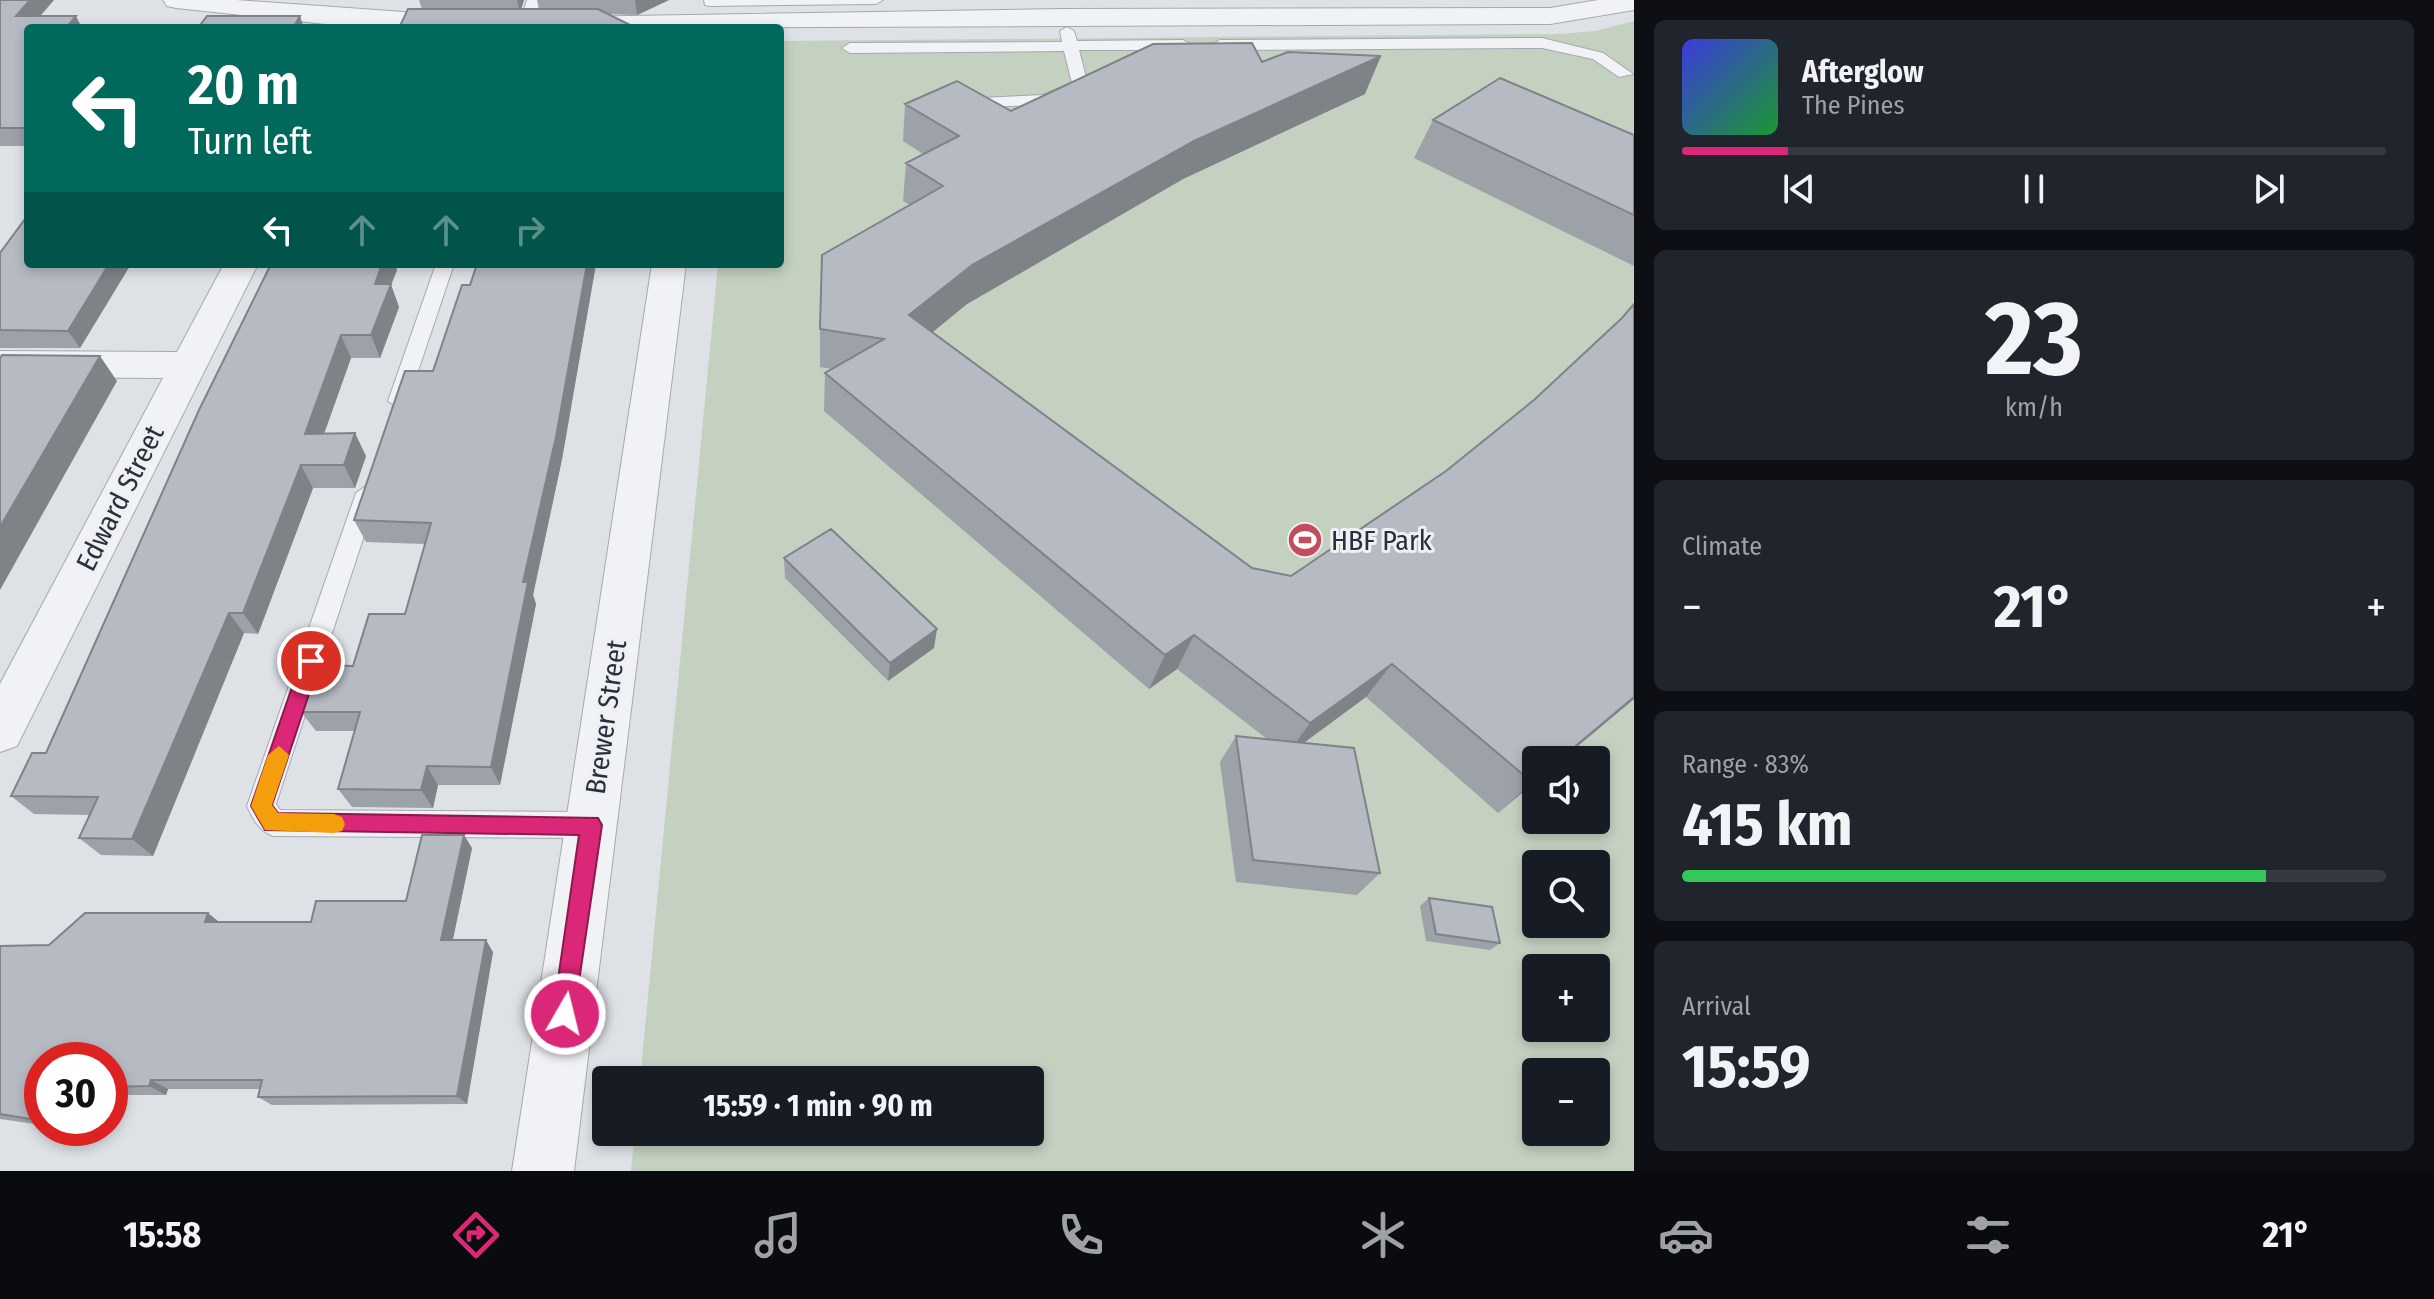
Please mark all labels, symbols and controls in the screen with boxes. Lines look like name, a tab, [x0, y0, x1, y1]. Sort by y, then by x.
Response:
text: 20 m	[188, 52, 299, 119]
text: Afterglow	[1802, 54, 1924, 90]
icon: left	[56, 56, 160, 160]
text: The Pines	[1802, 90, 1905, 121]
text: Turn left	[188, 120, 312, 164]
icon: previous	[1777, 167, 1821, 211]
icon: pause	[2012, 167, 2056, 211]
icon: next	[2247, 167, 2291, 211]
icon: left	[256, 208, 300, 252]
icon: ahead	[340, 208, 384, 252]
icon: ahead	[424, 208, 468, 252]
icon: right	[508, 208, 552, 252]
text: 23	[1985, 277, 2083, 402]
text: km/h	[2005, 392, 2063, 423]
street label: Edward Street	[69, 419, 171, 576]
sports icon: HBF Park	[1286, 521, 1324, 559]
place label: HBF Park	[1331, 524, 1433, 557]
text: Climate	[1682, 531, 1762, 562]
text: 21°	[1994, 571, 2074, 643]
text: −	[1682, 581, 1702, 634]
text: +	[2366, 581, 2386, 634]
pin	[277, 627, 345, 695]
street label: Brewer Street	[579, 637, 633, 796]
icon: arrive	[289, 639, 333, 683]
map controls	[1522, 746, 1610, 1146]
button: sound	[1522, 746, 1610, 834]
text: Range · 83%	[1682, 749, 1809, 780]
text: 415 km	[1682, 789, 1852, 861]
button: search	[1522, 850, 1610, 938]
button: +	[1522, 954, 1610, 1042]
position arrow	[523, 972, 607, 1056]
text: Arrival	[1682, 991, 1751, 1022]
text: 15:59	[1682, 1031, 1811, 1103]
speed limit sign: 30	[24, 1042, 128, 1146]
button: −	[1522, 1058, 1610, 1146]
text: 15:59 · 1 min · 90 m	[703, 1088, 933, 1124]
icon: directions	[448, 1207, 504, 1263]
icon: music	[750, 1207, 806, 1263]
icon: phone	[1053, 1207, 1109, 1263]
icon: climate	[1355, 1207, 1411, 1263]
icon: car	[1658, 1207, 1714, 1263]
icon: filters	[1960, 1207, 2016, 1263]
text: 15:58	[123, 1213, 201, 1257]
text: 21°	[2263, 1213, 2311, 1257]

